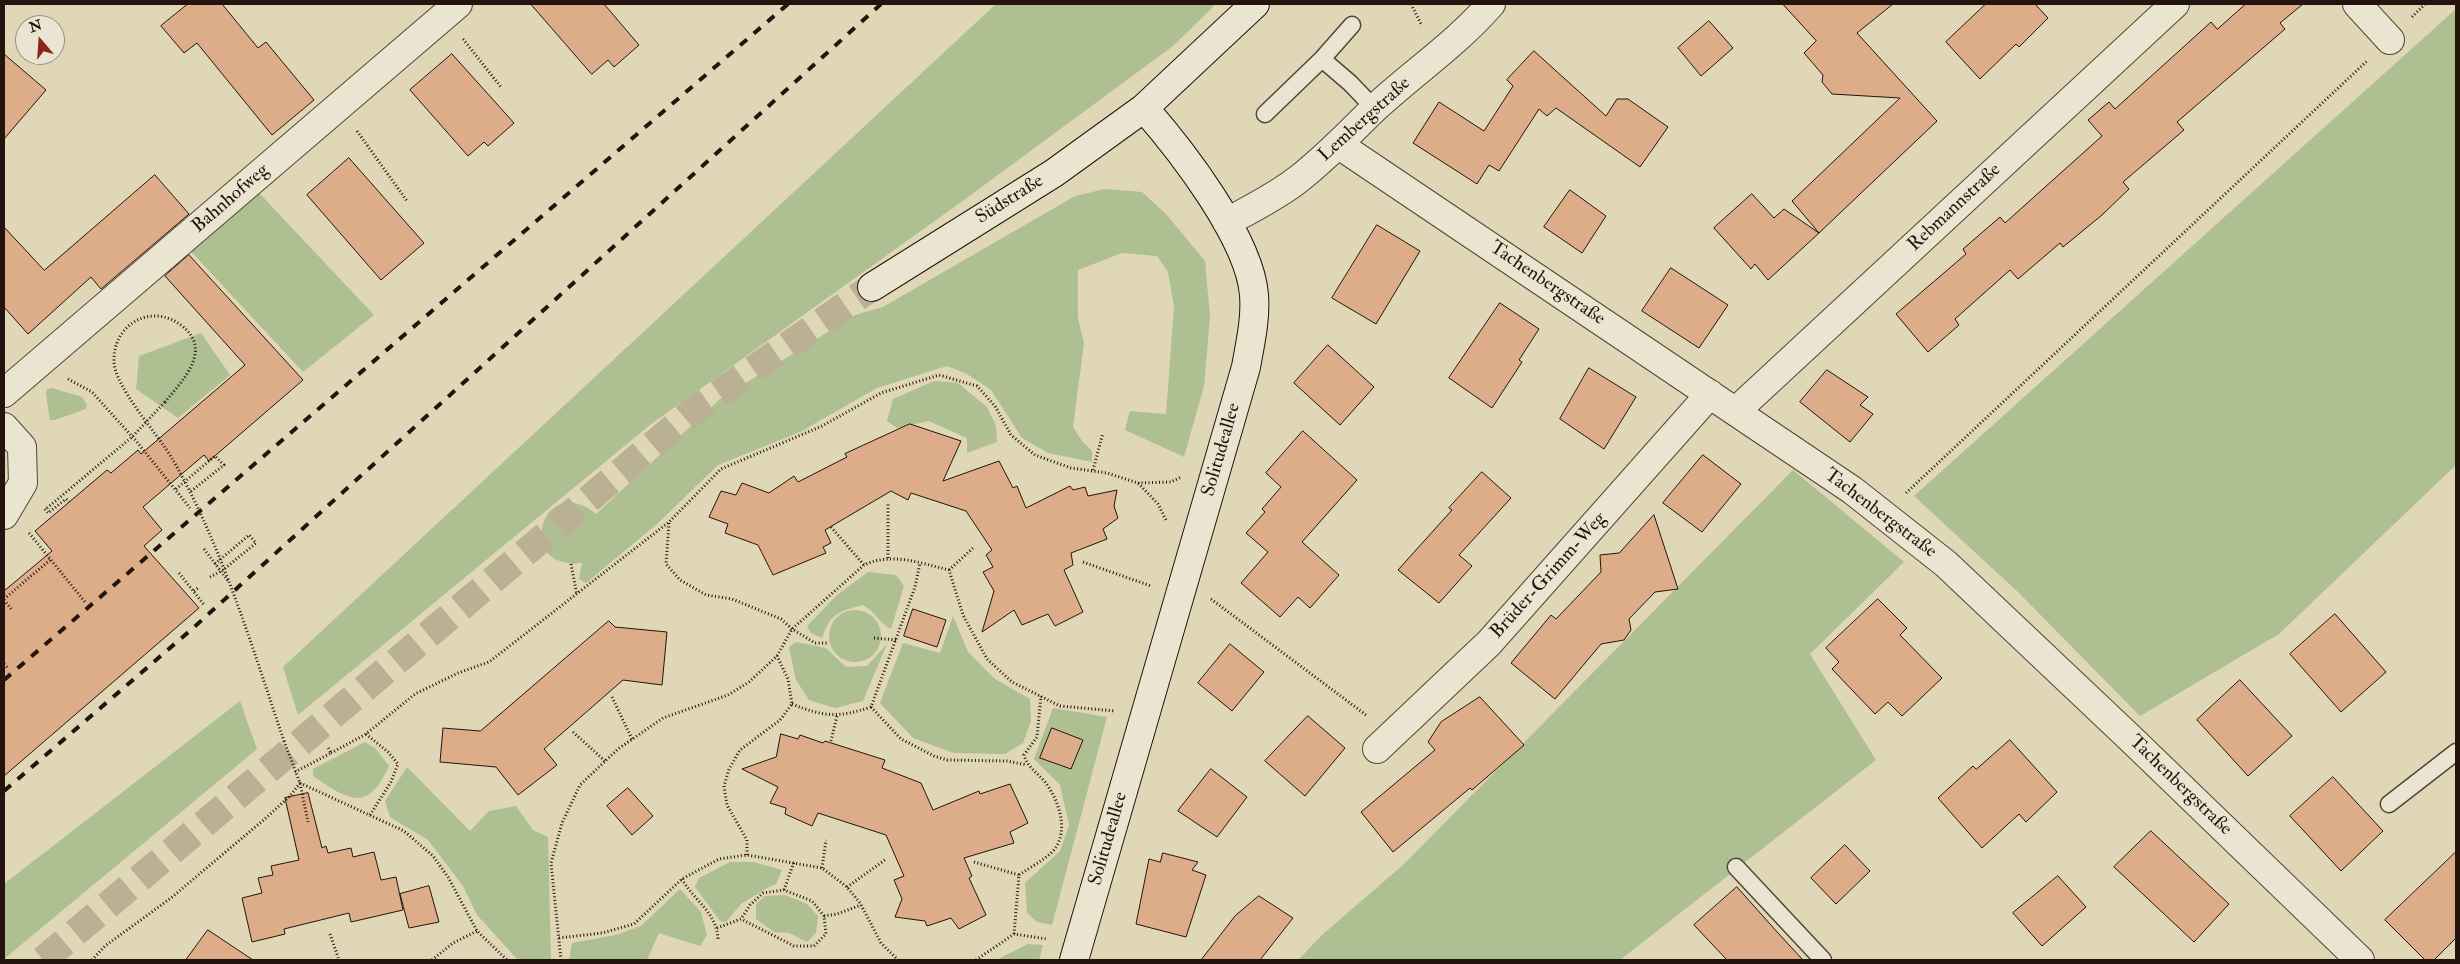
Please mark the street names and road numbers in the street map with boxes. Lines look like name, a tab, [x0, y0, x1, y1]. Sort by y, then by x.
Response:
street label: Lembergstraße	[1314, 73, 1416, 167]
street label: Rebmannstraße	[1904, 159, 2006, 257]
street label: Bahnhofweg	[188, 160, 274, 238]
street label: Südstraße	[972, 170, 1048, 230]
street label: Tachenbergstraße	[1485, 237, 1609, 331]
street label: Solitudeallee	[1198, 401, 1246, 499]
street label: Tachenbergstraße	[1819, 464, 1941, 564]
street label: Brüder-Grimm-Weg	[1486, 508, 1612, 644]
street label: Tachenbergstraße	[2124, 731, 2236, 841]
street label: Solitudeallee	[1085, 790, 1133, 888]

